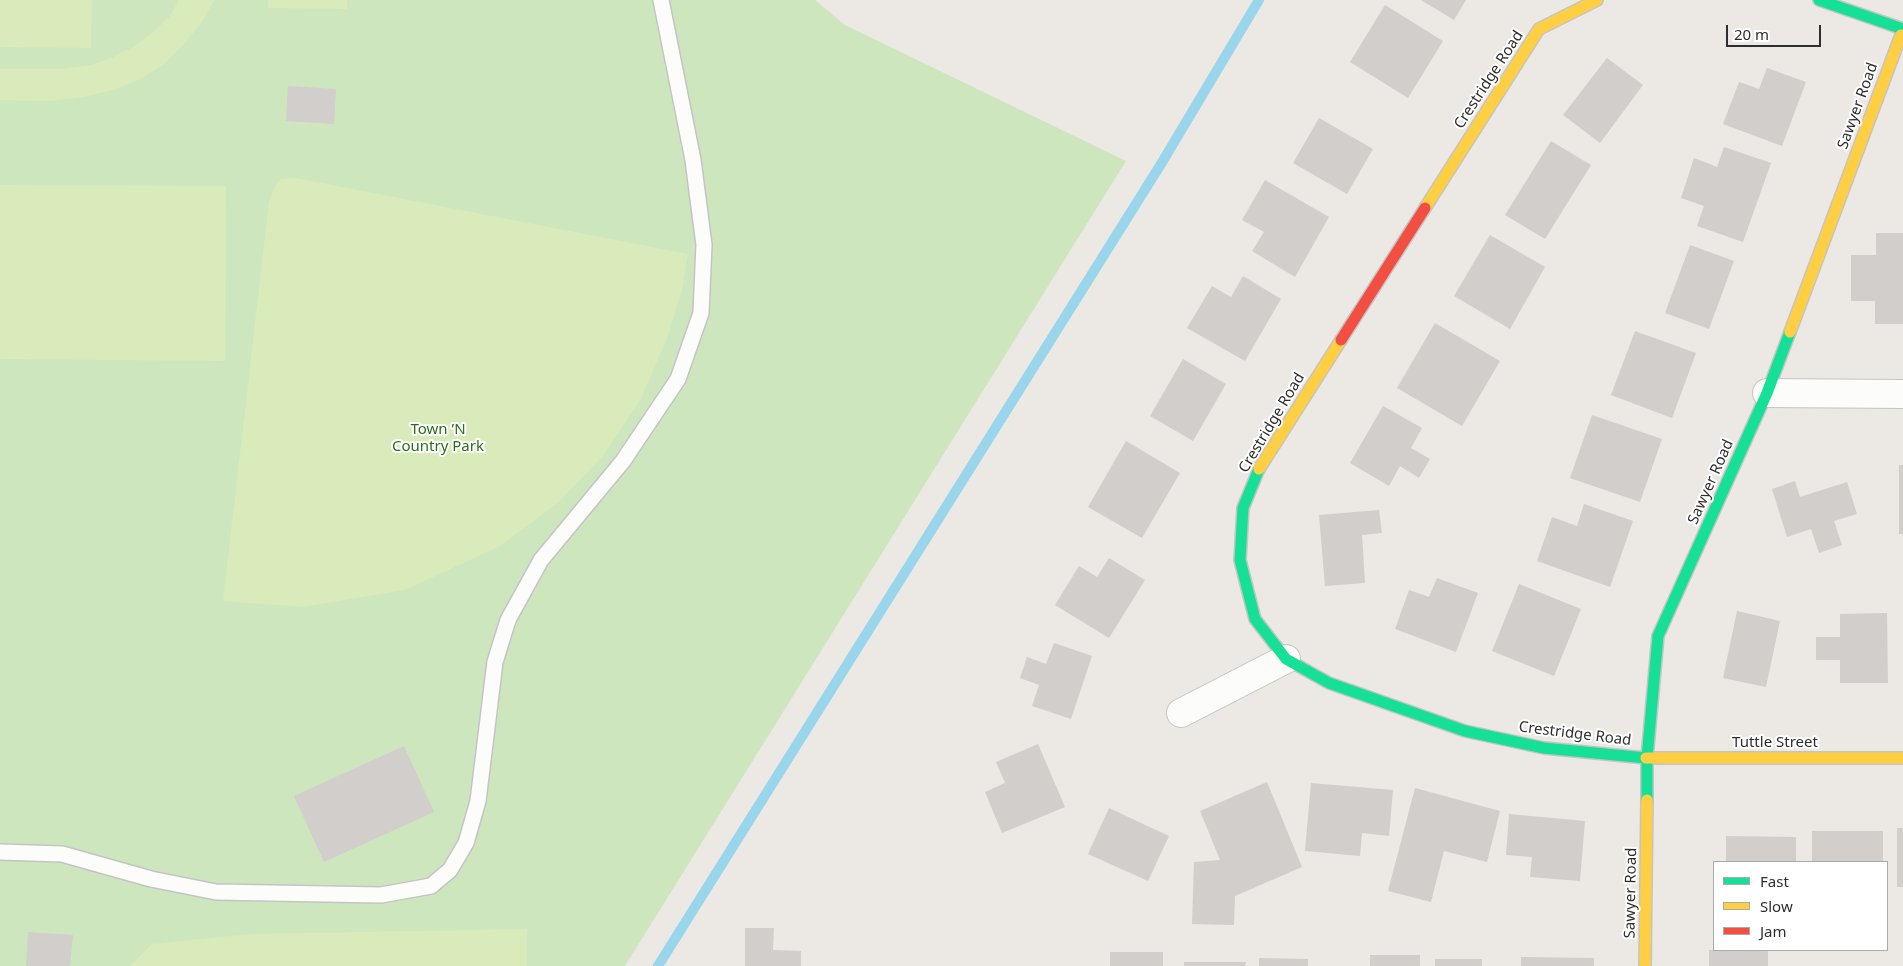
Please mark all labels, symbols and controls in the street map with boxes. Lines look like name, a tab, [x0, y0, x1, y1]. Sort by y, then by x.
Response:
scale bar	[1728, 15, 1823, 47]
text: 20 m	[1734, 24, 1769, 44]
street label: Crestridge Road	[1451, 28, 1527, 132]
street label: Sawyer Road	[1834, 60, 1882, 152]
street label: Crestridge Road	[1235, 370, 1309, 476]
park label: Town ’N Country Park	[392, 421, 484, 456]
street label: Sawyer Road	[1684, 437, 1738, 527]
street label: Crestridge Road	[1518, 718, 1632, 750]
street label: Tuttle Street	[1732, 734, 1818, 752]
street label: Sawyer Road	[1621, 848, 1641, 938]
legend	[1713, 861, 1888, 951]
text: Fast	[1760, 871, 1789, 891]
text: Slow	[1760, 896, 1793, 916]
text: Jam	[1760, 921, 1787, 941]

